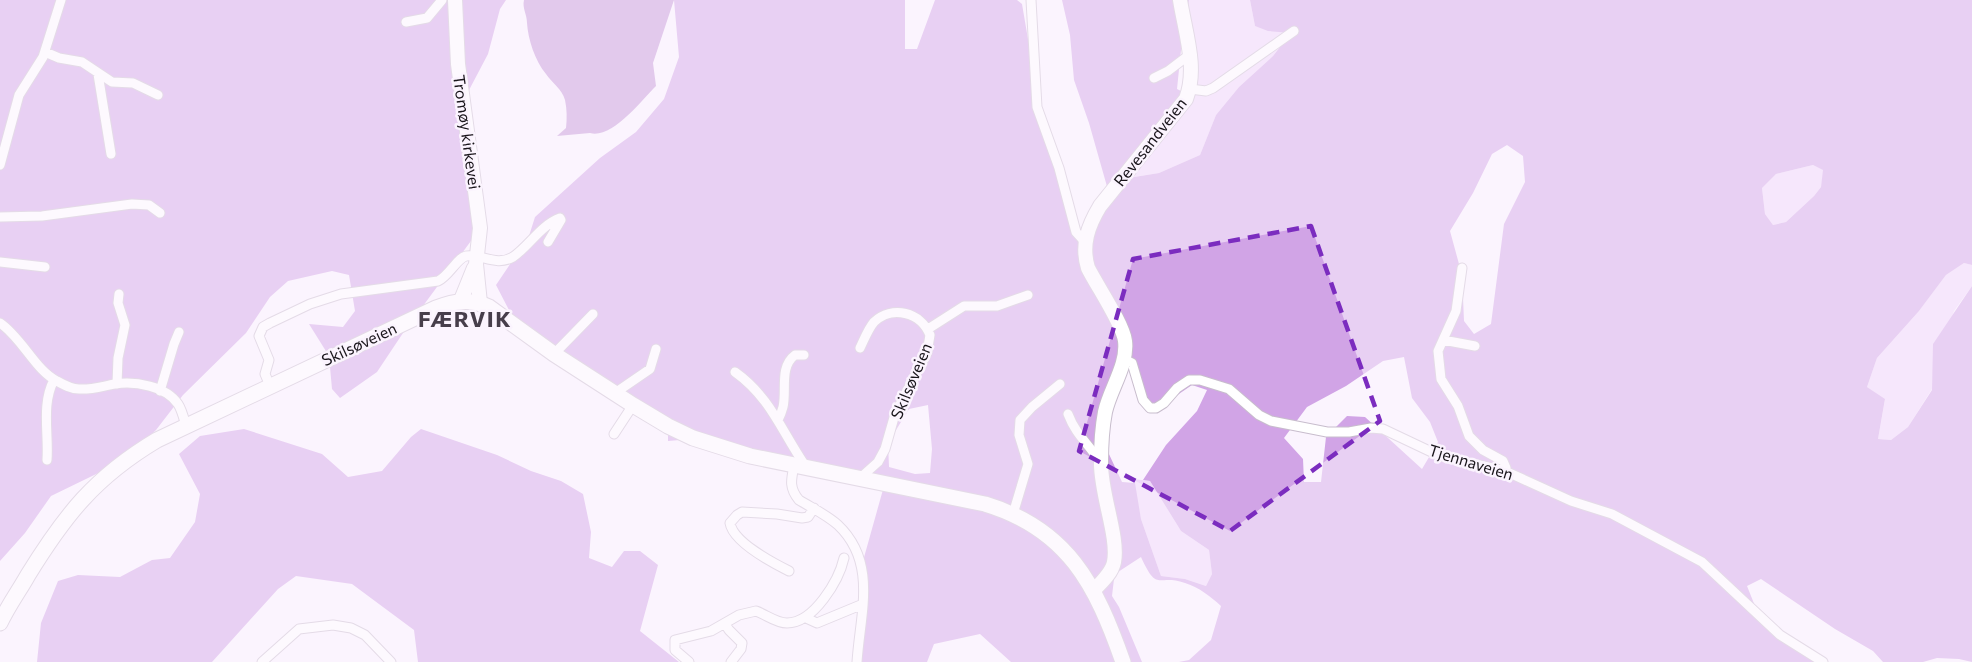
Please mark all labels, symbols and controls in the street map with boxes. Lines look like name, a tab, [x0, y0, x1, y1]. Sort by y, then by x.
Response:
street label: Tromøy kirkevei	[450, 73, 485, 190]
street label: Revesandveien	[1109, 94, 1190, 190]
district label: FÆRVIK	[418, 305, 512, 332]
street label: Skilsøveien	[318, 318, 399, 369]
street label: Skilsøveien	[886, 340, 935, 422]
street label: Tjennaveien	[1427, 440, 1516, 483]

